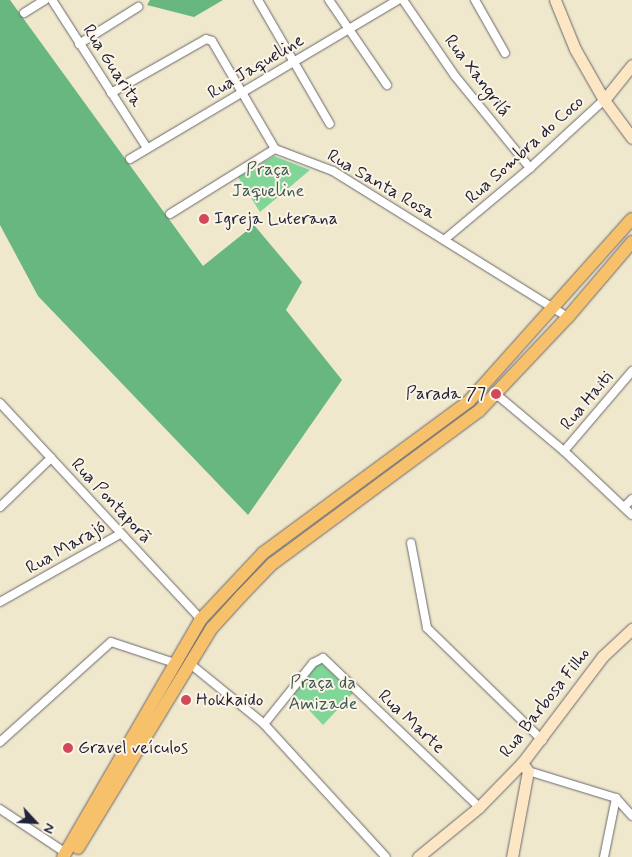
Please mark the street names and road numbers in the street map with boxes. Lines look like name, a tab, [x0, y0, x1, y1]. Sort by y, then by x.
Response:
street label: Rua Guarita	[78, 22, 146, 110]
street label: Rua Jaqueline	[205, 31, 307, 103]
street label: Rua Xangrilá	[440, 31, 514, 121]
street label: Rua Sombra do Coco	[460, 90, 590, 210]
street label: Rua Santa Rosa	[324, 146, 438, 224]
street label: Rua Haiti	[557, 368, 617, 434]
street label: Rua Pontaporã	[67, 455, 155, 547]
street label: Rua Marajó	[23, 517, 109, 579]
street label: Rua Barbosa Filho	[495, 643, 595, 763]
street label: Rua Marte	[374, 686, 448, 758]

